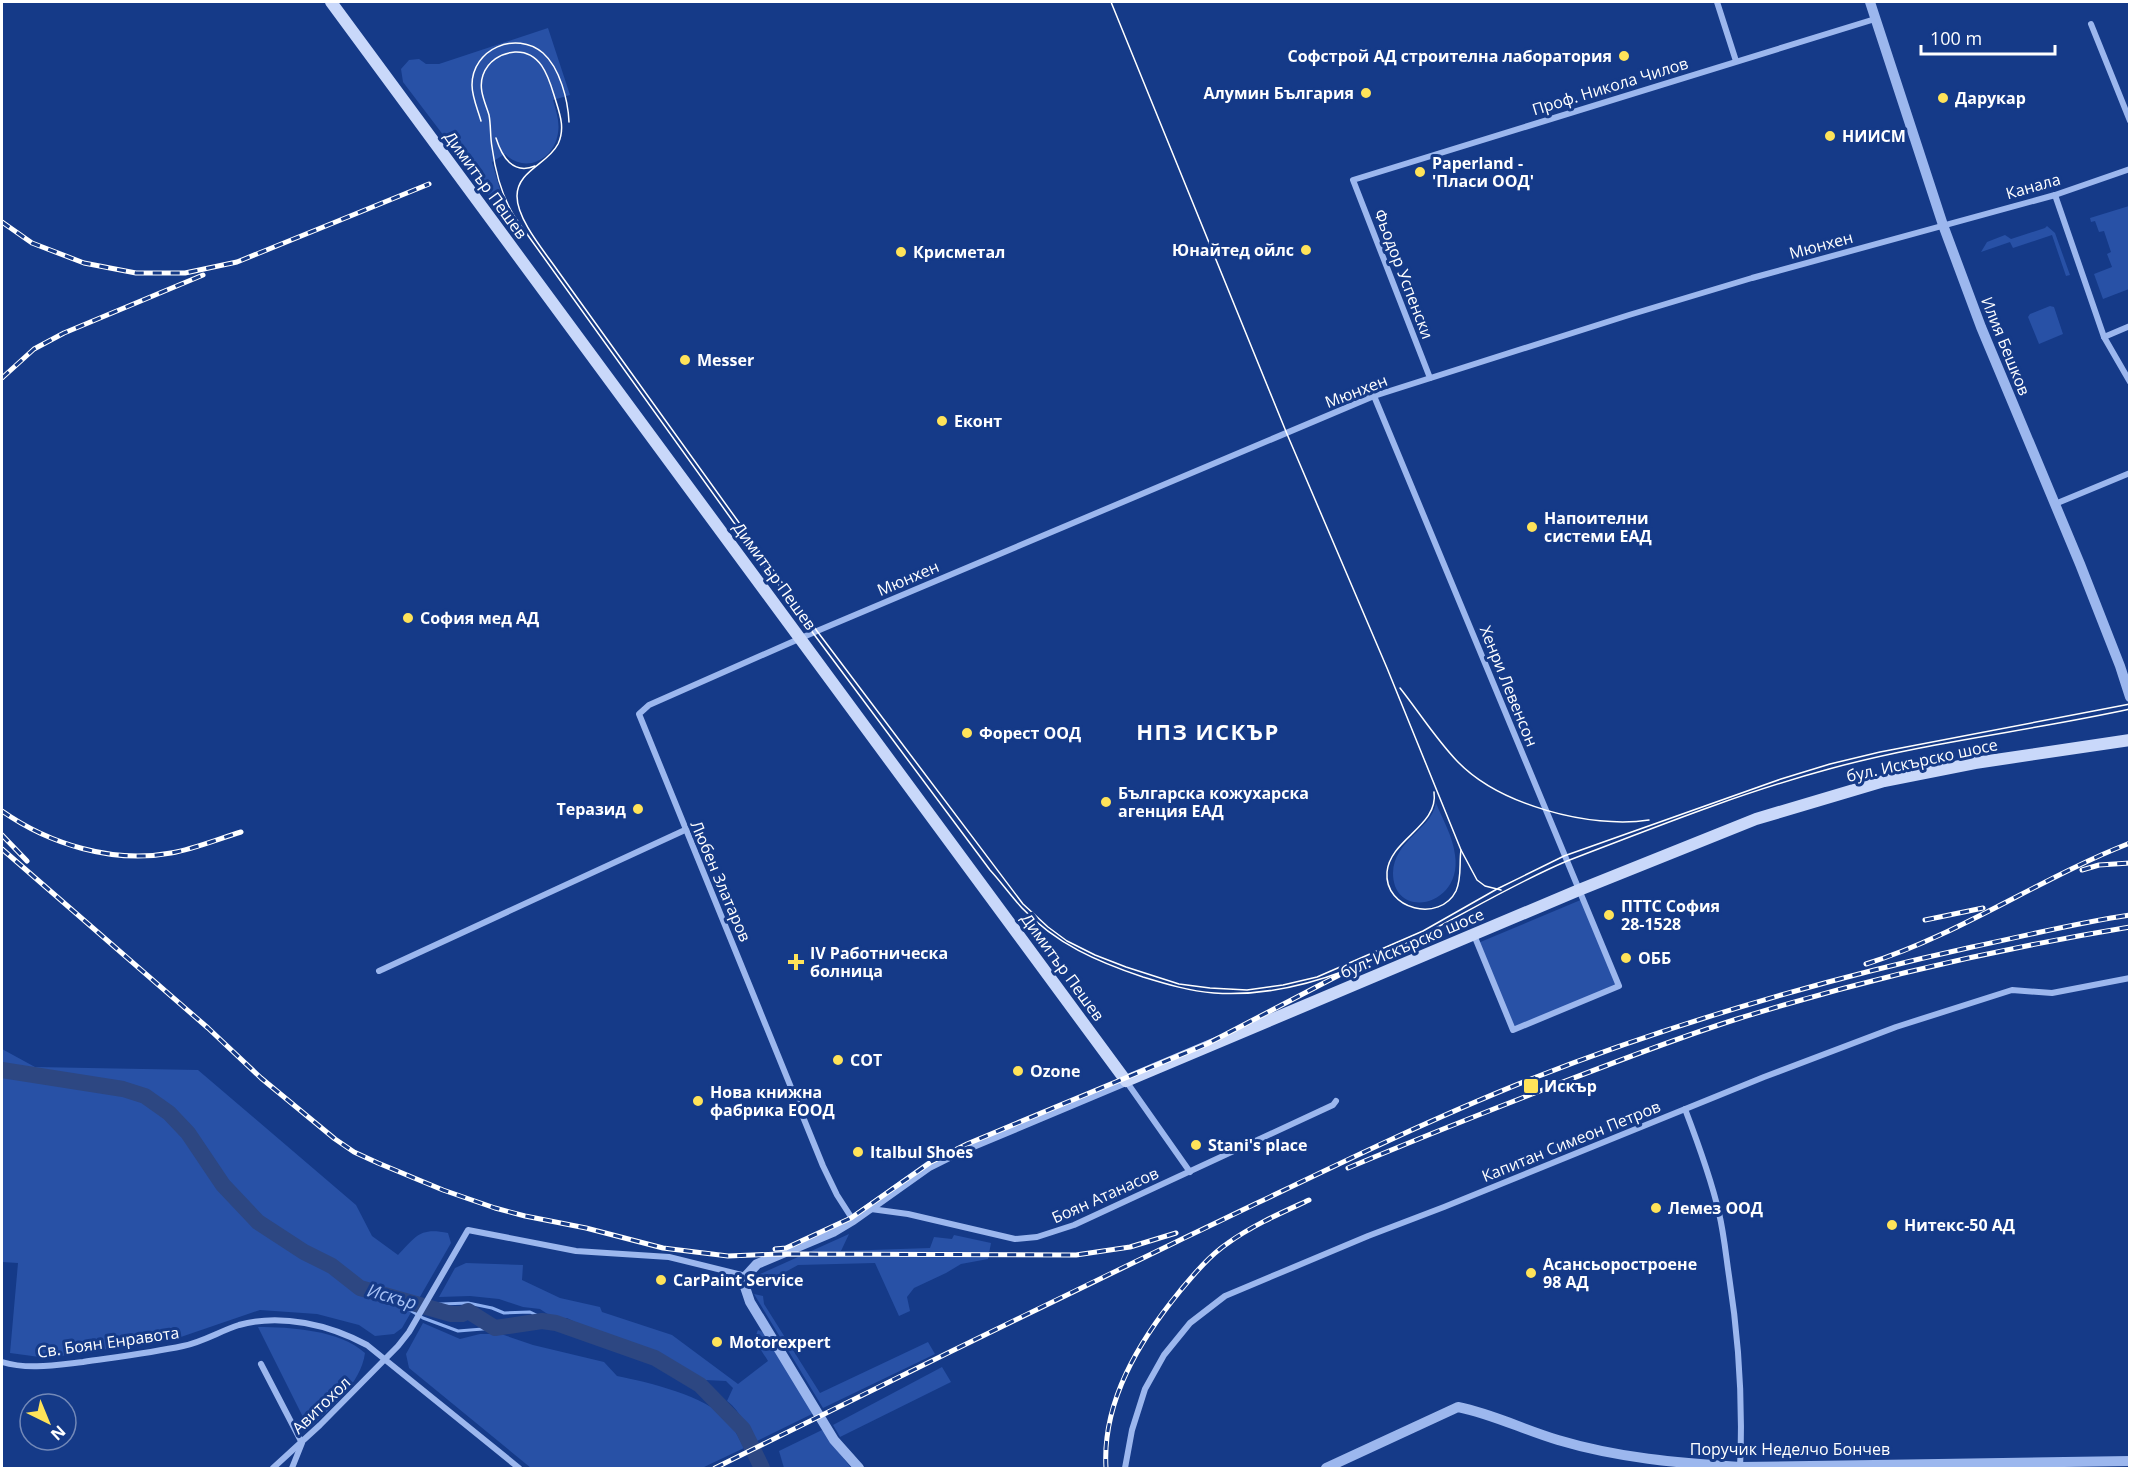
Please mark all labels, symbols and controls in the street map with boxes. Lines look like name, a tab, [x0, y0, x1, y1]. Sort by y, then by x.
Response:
scale bar	[1921, 18, 2054, 56]
text: 100 m	[1930, 26, 1982, 50]
place label: Софстрой АД строителна лаборатория	[1287, 45, 1612, 67]
marker: Софстрой АД строителна лаборатория	[1617, 49, 1631, 63]
street label: Проф. Никола Чилов	[1529, 52, 1691, 120]
place label: Алумин България	[1203, 82, 1354, 104]
marker: Алумин България	[1359, 86, 1373, 100]
place label: Дарукар	[1955, 87, 2026, 109]
marker: Дарукар	[1936, 91, 1950, 105]
place label: НИИСМ	[1842, 125, 1906, 147]
street label: Димитър Пешев	[439, 127, 533, 243]
marker: НИИСМ	[1823, 129, 1837, 143]
place label: Paperland - 'Пласи ООД'	[1432, 152, 1534, 192]
marker: Paperland - 'Пласи ООД'	[1413, 165, 1427, 179]
street label: Канала	[2003, 168, 2063, 204]
street label: Фьодор Успенски	[1369, 206, 1439, 342]
street label: Мюнхен	[1787, 226, 1855, 264]
place label: Юнайтед ойлс	[1172, 239, 1294, 261]
place label: Крисметал	[913, 241, 1005, 263]
marker: Юнайтед ойлс	[1299, 243, 1313, 257]
marker: Крисметал	[894, 245, 908, 259]
street label: Илия Бешков	[1976, 293, 2036, 399]
place label: Messer	[697, 349, 754, 371]
marker: Messer	[678, 353, 692, 367]
street label: Мюнхен	[1322, 369, 1390, 413]
place label: Еконт	[954, 410, 1002, 432]
marker: Еконт	[935, 414, 949, 428]
place label: Напоителни системи ЕАД	[1544, 507, 1652, 547]
street label: Димитър Пешев	[728, 518, 822, 634]
marker: Напоителни системи ЕАД	[1525, 520, 1539, 534]
street label: Мюнхен	[874, 555, 942, 601]
place label: София мед АД	[420, 607, 539, 629]
marker: София мед АД	[401, 611, 415, 625]
street label: Хенри Левенсон	[1475, 622, 1543, 750]
district label: НПЗ ИСКЪР	[1136, 716, 1280, 746]
place label: Форест ООД	[979, 722, 1081, 744]
marker: Форест ООД	[960, 726, 974, 740]
street label: бул. Искърско шосе	[1844, 733, 2000, 787]
place label: Българска кожухарска агенция ЕАД	[1118, 782, 1309, 822]
marker: Българска кожухарска агенция ЕАД	[1099, 795, 1113, 809]
place label: Теразид	[556, 798, 626, 820]
marker: Теразид	[631, 802, 645, 816]
street label: Любен Златаров	[686, 817, 756, 945]
place label: ПТТС София 28-1528	[1621, 895, 1720, 935]
street label: бул. Искърско шосе	[1337, 903, 1487, 983]
marker: ПТТС София 28-1528	[1602, 908, 1616, 922]
street label: Димитър Пешев	[1016, 909, 1110, 1025]
place label: IV Работническа болница	[810, 942, 948, 982]
place label: ОББ	[1638, 947, 1671, 969]
marker: ОББ	[1619, 951, 1633, 965]
marker: IV Работническа болница	[787, 953, 805, 971]
place label: СОТ	[850, 1049, 882, 1071]
marker: СОТ	[831, 1053, 845, 1067]
place label: Ozone	[1030, 1060, 1080, 1082]
marker: Ozone	[1011, 1064, 1025, 1078]
place label: Искър	[1544, 1075, 1597, 1097]
marker: Искър	[1522, 1077, 1540, 1095]
place label: Нова книжна фабрика ЕООД	[710, 1081, 835, 1121]
marker: Нова книжна фабрика ЕООД	[691, 1094, 705, 1108]
street label: Капитан Симеон Петров	[1478, 1095, 1664, 1187]
place label: Stani's place	[1208, 1134, 1308, 1156]
marker: Stani's place	[1189, 1138, 1203, 1152]
place label: Italbul Shoes	[870, 1141, 973, 1163]
marker: Italbul Shoes	[851, 1145, 865, 1159]
street label: Боян Атанасов	[1048, 1162, 1162, 1228]
place label: Лемез ООД	[1668, 1197, 1763, 1219]
marker: Лемез ООД	[1649, 1201, 1663, 1215]
place label: Нитекс-50 АД	[1904, 1214, 2015, 1236]
marker: Нитекс-50 АД	[1885, 1218, 1899, 1232]
place label: Асансьоростроене 98 АД	[1543, 1253, 1697, 1293]
marker: Асансьоростроене 98 АД	[1524, 1266, 1538, 1280]
place label: CarPaint Service	[673, 1269, 804, 1291]
marker: CarPaint Service	[654, 1273, 668, 1287]
water label: Искър	[365, 1278, 420, 1315]
street label: Св. Боян Енравота	[36, 1321, 180, 1363]
place label: Motorexpert	[729, 1331, 831, 1353]
marker: Motorexpert	[710, 1335, 724, 1349]
street label: Авитохол	[287, 1371, 355, 1439]
north arrow	[18, 1392, 78, 1452]
text: N	[46, 1420, 70, 1445]
street label: Поручик Неделчо Бончев	[1690, 1438, 1890, 1460]

